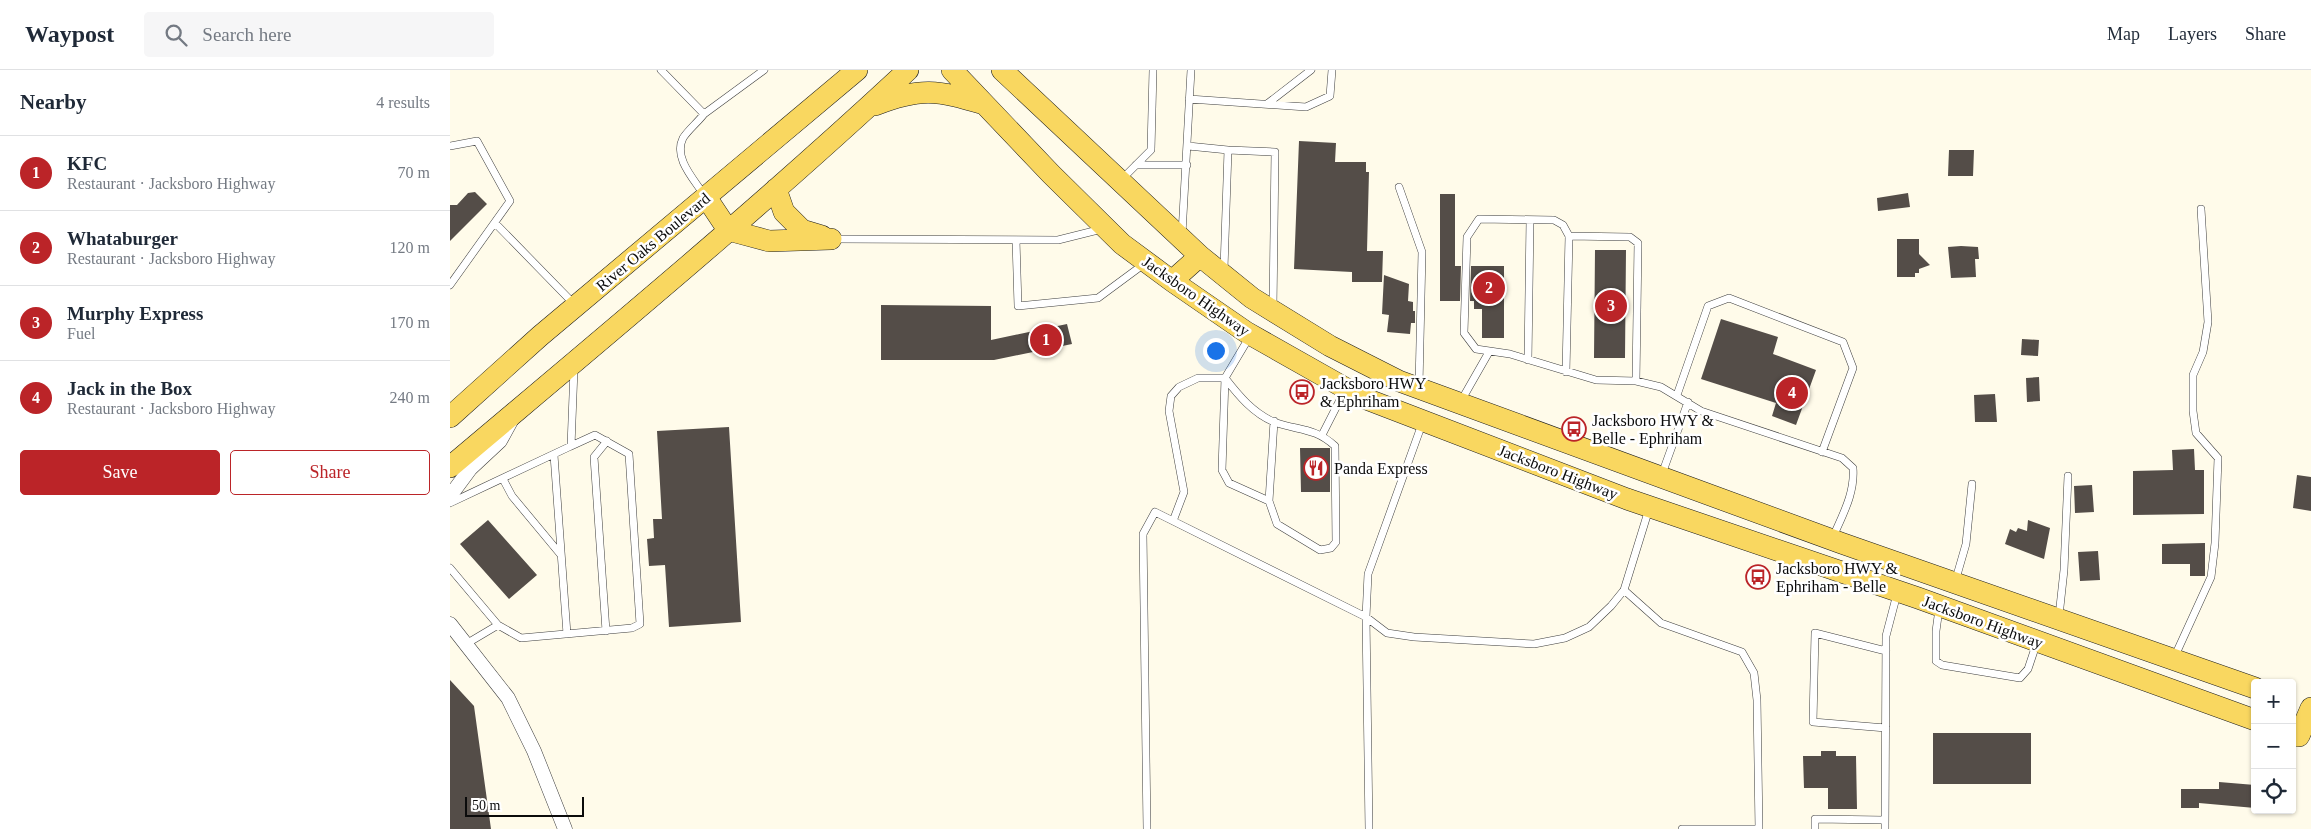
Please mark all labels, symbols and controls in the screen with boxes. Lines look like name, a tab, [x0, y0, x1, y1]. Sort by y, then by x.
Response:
search box	[144, 12, 494, 57]
text: Waypost	[25, 21, 114, 47]
icon: search	[162, 21, 190, 49]
text: Search here	[202, 24, 292, 45]
text: Map	[2107, 24, 2140, 44]
text: Layers	[2168, 24, 2217, 44]
text: Share	[2245, 24, 2286, 44]
text: Nearby	[20, 90, 87, 114]
text: 4 results	[376, 94, 430, 111]
text: KFC	[67, 153, 107, 174]
text: 1	[32, 164, 40, 181]
text: 70 m	[398, 164, 430, 181]
text: Restaurant · Jacksboro Highway	[67, 175, 275, 192]
street label: River Oaks Boulevard	[593, 190, 713, 294]
text: Whataburger	[67, 228, 178, 249]
text: 2	[32, 239, 40, 256]
text: 120 m	[390, 239, 430, 256]
text: Restaurant · Jacksboro Highway	[67, 250, 275, 267]
street label: Jacksboro Highway	[1139, 253, 1253, 340]
pin: 2	[1473, 269, 1505, 307]
pin: 3	[1595, 287, 1627, 325]
text: Murphy Express	[67, 303, 203, 324]
text: 3	[32, 314, 40, 331]
text: 170 m	[390, 314, 430, 331]
pin: 1	[1030, 321, 1062, 359]
text: Fuel	[67, 325, 95, 342]
your location	[1203, 338, 1229, 364]
pin: 4	[1776, 374, 1808, 412]
place label: Jacksboro HWY & Ephriham	[1320, 375, 1427, 411]
text: Jack in the Box	[67, 378, 192, 399]
bus stop icon: Jacksboro HWY & Ephriham	[1289, 379, 1315, 405]
text: 4	[32, 389, 40, 406]
text: 240 m	[390, 389, 430, 406]
text: Restaurant · Jacksboro Highway	[67, 400, 275, 417]
place label: Jacksboro HWY & Belle - Ephriham	[1592, 412, 1715, 448]
bus stop icon: Jacksboro HWY & Belle - Ephriham	[1561, 416, 1587, 442]
street label: Jacksboro Highway	[1495, 441, 1620, 504]
button: Save	[20, 450, 220, 495]
button: Share	[230, 450, 430, 495]
restaurant icon: Panda Express	[1303, 455, 1329, 481]
place label: Panda Express	[1334, 460, 1428, 478]
place label: Jacksboro HWY & Ephriham - Belle	[1776, 560, 1899, 596]
bus stop icon: Jacksboro HWY & Ephriham - Belle	[1745, 564, 1771, 590]
street label: Jacksboro Highway	[1920, 592, 2045, 653]
map controls	[2251, 679, 2296, 814]
button: +	[2251, 679, 2296, 724]
button: −	[2251, 724, 2296, 769]
button: locate	[2251, 769, 2296, 814]
scale bar	[465, 794, 584, 817]
text: 50 m	[472, 798, 500, 813]

